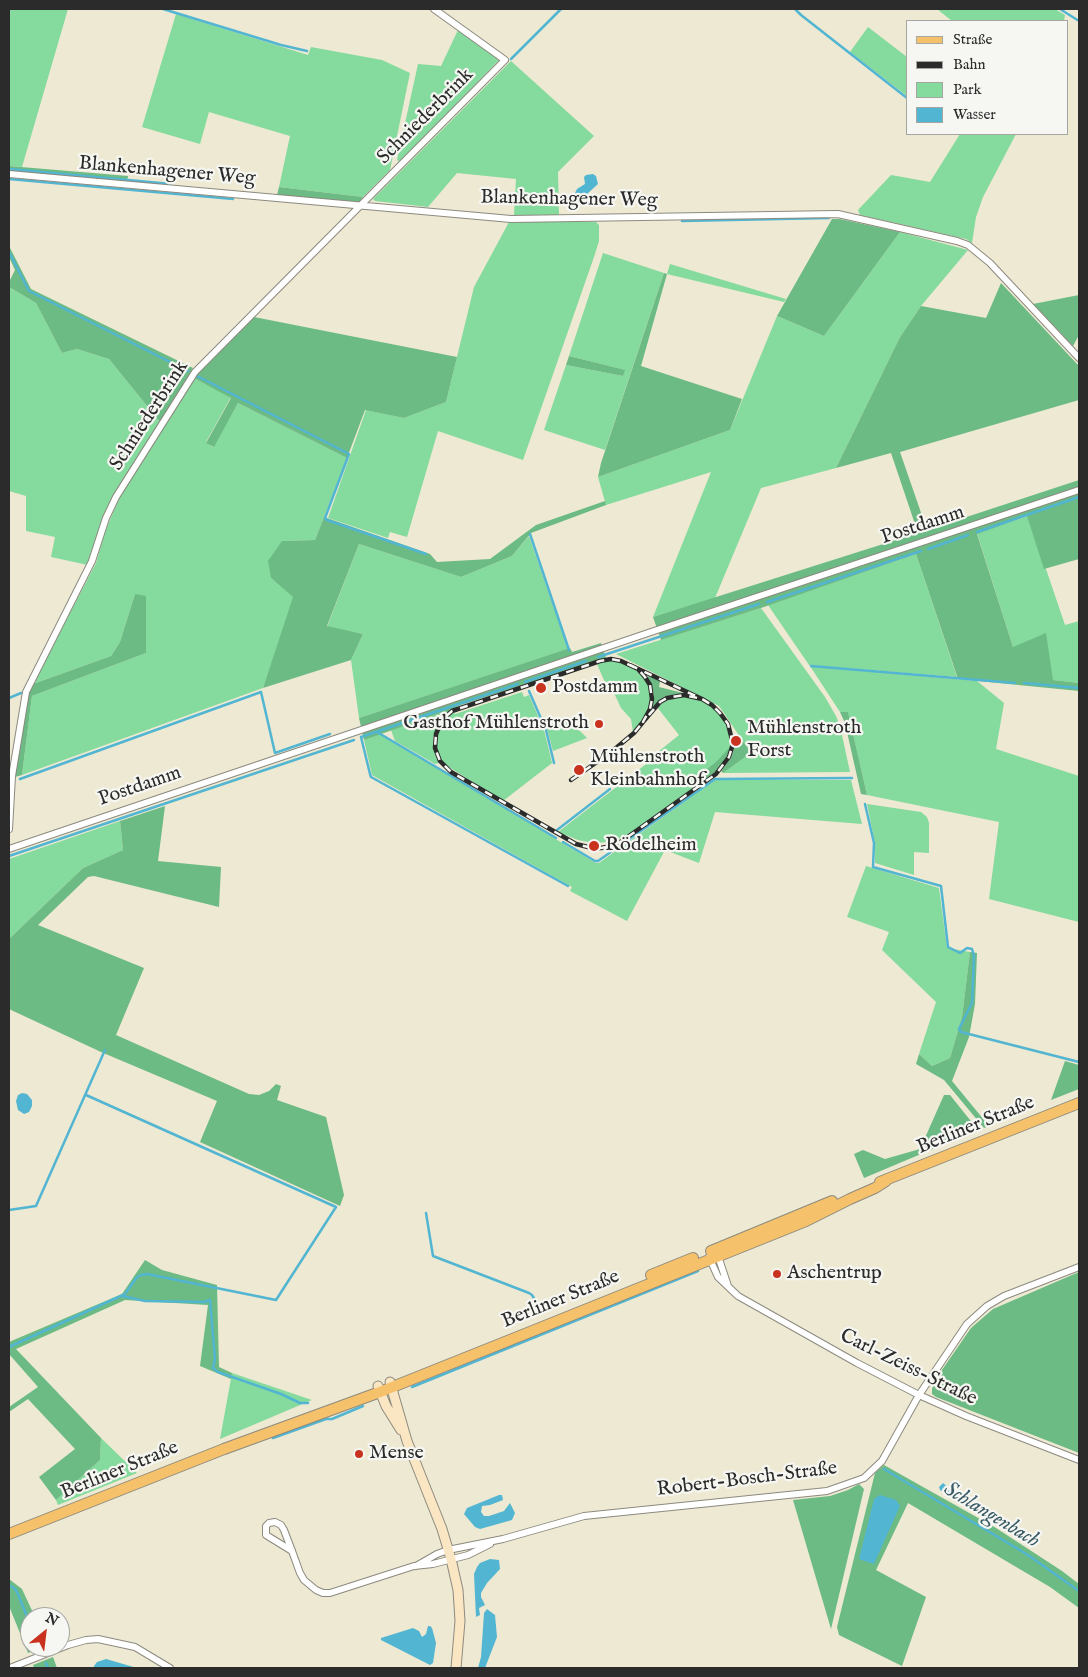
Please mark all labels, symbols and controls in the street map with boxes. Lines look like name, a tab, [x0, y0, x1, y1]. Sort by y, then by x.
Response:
legend	[906, 20, 1068, 135]
text: Straße	[953, 30, 992, 49]
text: Bahn	[953, 55, 985, 74]
street label: Schniederbrink	[373, 64, 479, 170]
text: Park	[953, 80, 982, 99]
text: Wasser	[953, 105, 996, 124]
street label: Blankenhagener Weg	[78, 152, 256, 192]
street label: Blankenhagener Weg	[480, 186, 658, 214]
street label: Schniederbrink	[106, 356, 194, 476]
street label: Postdamm	[878, 501, 968, 551]
place label: Postdamm	[552, 676, 638, 700]
marker: Postdamm	[534, 681, 548, 695]
place label: Gasthof Mühlenstroth	[403, 712, 589, 736]
place label: Mühlenstroth Forst	[747, 717, 861, 764]
marker: Gasthof Mühlenstroth	[593, 718, 605, 730]
marker: Mühlenstroth Forst	[729, 734, 743, 748]
place label: Mühlenstroth Kleinbahnhof	[590, 746, 704, 793]
street label: Postdamm	[95, 762, 185, 812]
marker: Mühlenstroth Kleinbahnhof	[572, 763, 586, 777]
place label: Rödelheim	[605, 834, 697, 858]
marker: Rödelheim	[587, 839, 601, 853]
street label: Berliner Straße	[914, 1092, 1038, 1160]
place label: Aschentrup	[787, 1262, 882, 1286]
street label: Berliner Straße	[499, 1266, 623, 1334]
marker: Aschentrup	[771, 1268, 783, 1280]
street label: Carl-Zeiss-Straße	[836, 1324, 980, 1412]
street label: Berliner Straße	[58, 1437, 182, 1505]
place label: Mense	[369, 1442, 424, 1466]
marker: Mense	[353, 1448, 365, 1460]
street label: Robert-Bosch-Straße	[656, 1457, 838, 1503]
water label: Schlangenbach	[938, 1478, 1044, 1554]
north arrow	[20, 1607, 70, 1657]
text: N	[42, 1609, 61, 1631]

